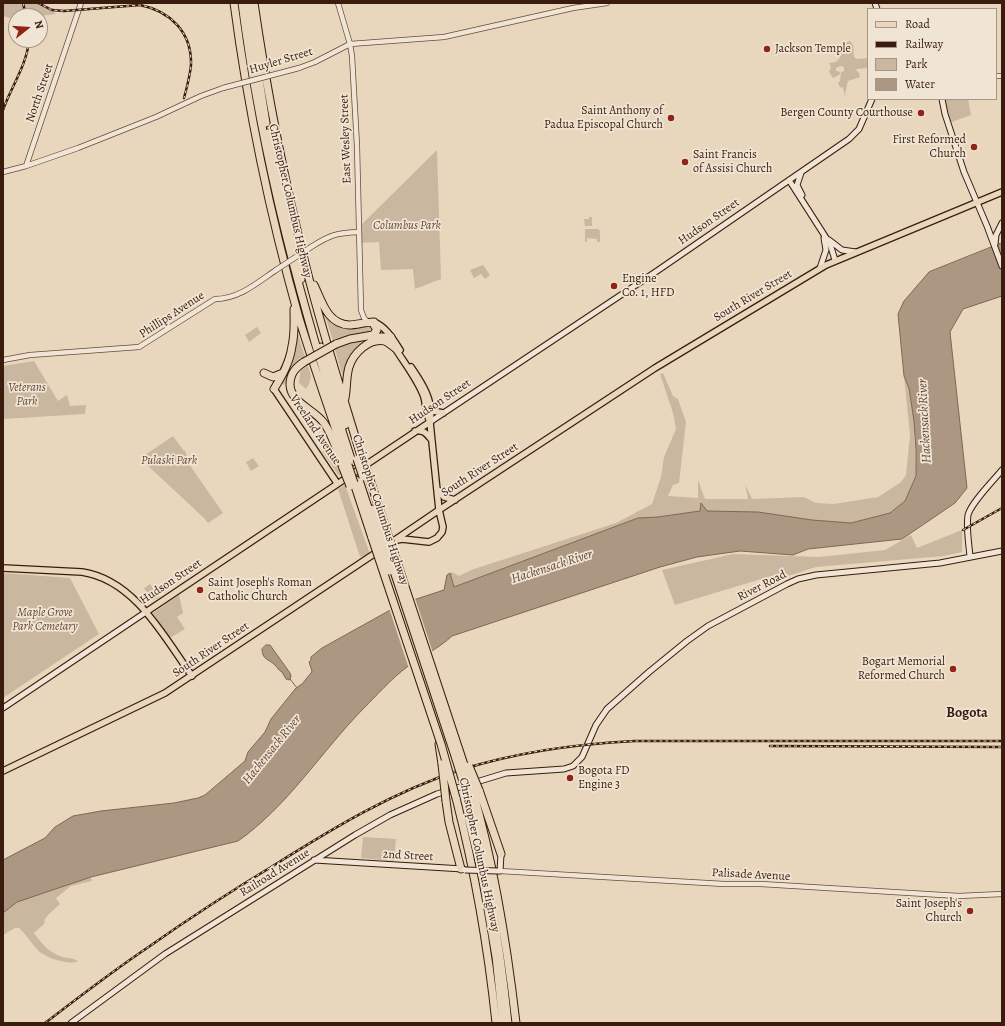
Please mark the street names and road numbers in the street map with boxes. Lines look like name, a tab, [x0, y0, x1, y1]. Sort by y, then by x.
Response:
street label: Huyler Street	[247, 45, 315, 77]
street label: North Street	[23, 62, 57, 124]
street label: East Wesley Street	[337, 94, 355, 184]
street label: Christopher Columbus Highway	[265, 123, 315, 279]
street label: Hudson Street	[676, 196, 742, 248]
street label: South River Street	[711, 267, 795, 325]
street label: Phillips Avenue	[137, 289, 207, 341]
street label: Hudson Street	[406, 376, 474, 428]
street label: Vreeland Avenue	[286, 392, 344, 468]
street label: Christopher Columbus Highway	[349, 433, 411, 587]
street label: South River Street	[439, 440, 521, 500]
street label: Hudson Street	[137, 556, 205, 608]
street label: River Road	[735, 568, 789, 604]
street label: South River Street	[170, 619, 252, 681]
street label: Christopher Columbus Highway	[456, 776, 502, 934]
street label: Railroad Avenue	[237, 846, 313, 900]
street label: 2nd Street	[382, 847, 434, 865]
street label: Palisade Avenue	[711, 866, 791, 884]

